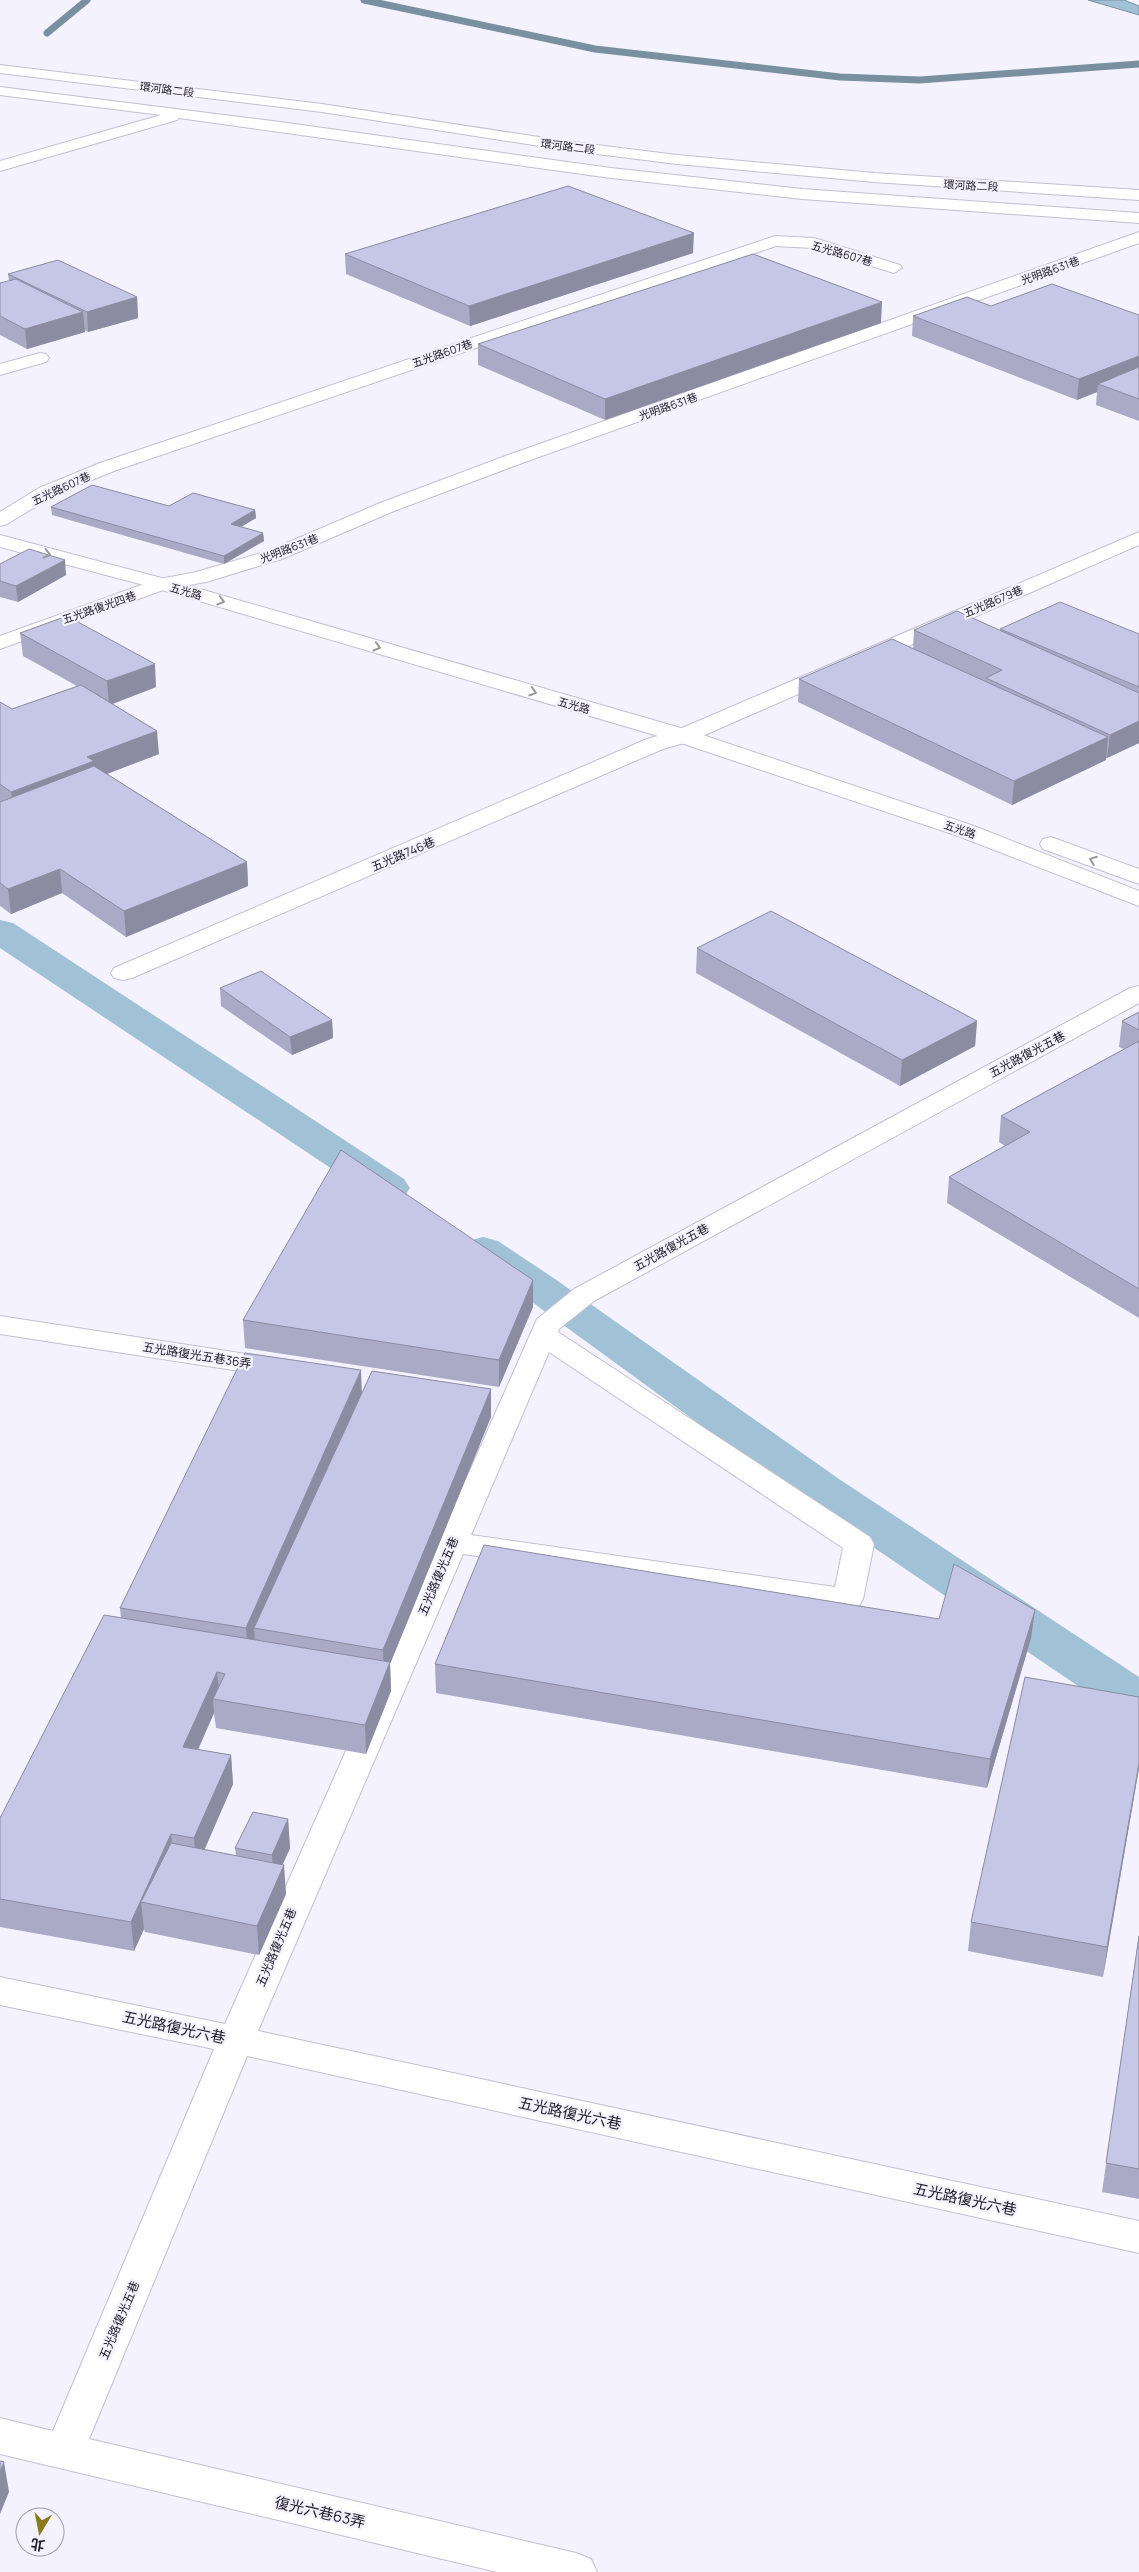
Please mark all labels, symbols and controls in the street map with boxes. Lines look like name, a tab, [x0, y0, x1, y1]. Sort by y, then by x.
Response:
street label: 環河路二段	[139, 78, 195, 100]
street label: 環河路二段	[540, 135, 596, 157]
street label: 環河路二段	[943, 176, 999, 194]
street label: 五光路607巷	[810, 237, 874, 269]
street label: 光明路631巷	[1019, 252, 1081, 288]
street label: 五光路607巷	[410, 336, 474, 370]
street label: 光明路631巷	[637, 389, 699, 423]
street label: 五光路607巷	[29, 468, 93, 508]
street label: 光明路631巷	[258, 530, 320, 566]
one-way arrow	[43, 548, 51, 558]
street label: 五光路	[168, 579, 204, 603]
street label: 五光路679巷	[961, 582, 1025, 620]
street label: 五光路復光四巷	[60, 587, 138, 627]
one-way arrow	[216, 596, 224, 606]
one-way arrow	[372, 641, 380, 651]
one-way arrow	[528, 687, 536, 697]
street label: 五光路	[556, 693, 592, 717]
street label: 五光路	[942, 817, 978, 841]
street label: 五光路746巷	[368, 833, 438, 875]
one-way arrow	[1090, 856, 1098, 866]
street label: 五光路復光五巷	[986, 1027, 1068, 1081]
street label: 五光路復光五巷	[630, 1219, 712, 1275]
street label: 五光路復光五巷36弄	[141, 1338, 253, 1372]
street label: 五光路復光五巷	[414, 1534, 462, 1618]
street label: 五光路復光五巷	[252, 1905, 300, 1989]
street label: 五光路復光六巷	[120, 2006, 228, 2048]
street label: 五光路復光六巷	[516, 2092, 624, 2134]
street label: 五光路復光六巷	[911, 2178, 1019, 2220]
street label: 五光路復光五巷	[95, 2278, 143, 2362]
street label: 復光六巷63弄	[273, 2491, 367, 2533]
north arrow	[15, 2507, 65, 2557]
text: 北	[29, 2535, 46, 2556]

